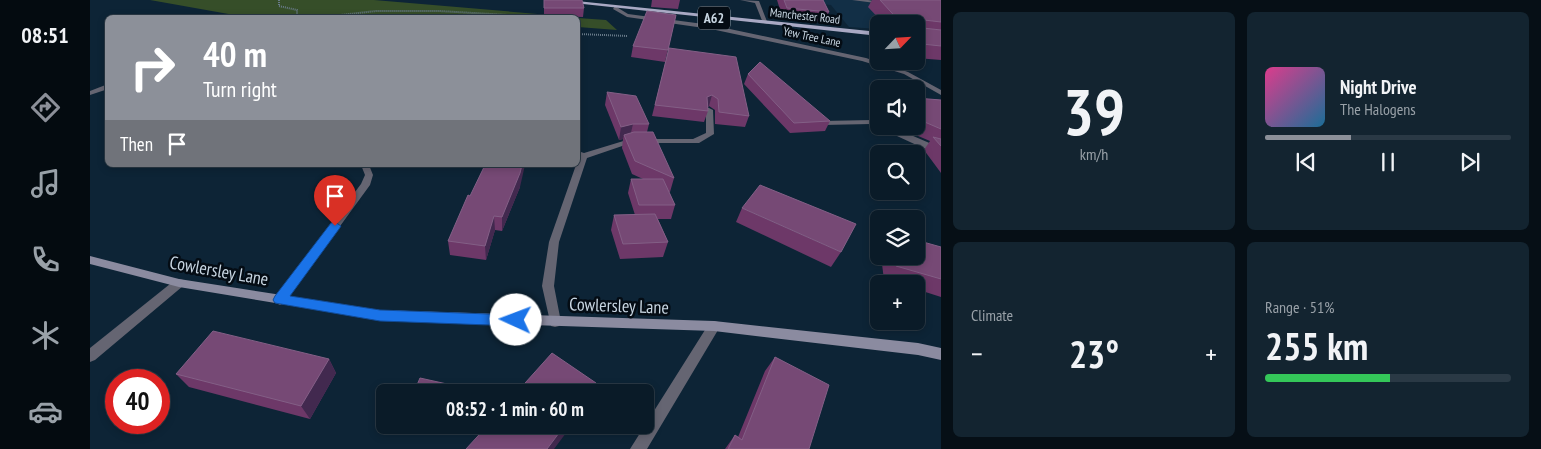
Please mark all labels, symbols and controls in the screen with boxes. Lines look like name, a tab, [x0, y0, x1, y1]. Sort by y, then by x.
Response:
street label: Manchester Road	[769, 4, 841, 27]
road number: A62	[698, 7, 730, 30]
north arrow	[870, 15, 925, 70]
map controls	[870, 15, 925, 330]
text: 08:51	[21, 21, 69, 49]
street label: Yew Tree Lane	[782, 23, 842, 50]
text: 40 m	[203, 31, 267, 77]
icon: right	[120, 35, 185, 100]
text: 39	[1063, 69, 1125, 153]
text: Turn right	[203, 75, 277, 103]
text: Night Drive	[1340, 75, 1417, 99]
button: sound	[870, 80, 925, 135]
icon: directions	[28, 90, 63, 125]
text: The Halogens	[1340, 99, 1416, 119]
icon: arrive	[163, 130, 191, 158]
text: Then	[120, 132, 153, 156]
text: km/h	[1080, 144, 1108, 164]
button: search	[870, 145, 925, 200]
icon: previous	[1292, 148, 1320, 176]
icon: pause	[1374, 148, 1402, 176]
icon: next	[1456, 148, 1484, 176]
icon: music	[28, 166, 63, 201]
pin	[314, 175, 356, 226]
icon: arrive	[321, 182, 349, 210]
button: layers	[870, 210, 925, 265]
icon: phone	[28, 242, 63, 277]
street label: Cowlersley Lane	[168, 251, 270, 290]
button: +	[870, 275, 925, 330]
street label: Cowlersley Lane	[569, 292, 669, 319]
position arrow	[489, 293, 541, 345]
text: Range · 51%	[1265, 297, 1334, 317]
text: Climate	[971, 305, 1013, 325]
icon: climate	[28, 318, 63, 353]
text: 255 km	[1265, 321, 1368, 370]
text: 23°	[1069, 329, 1119, 378]
text: −	[971, 335, 983, 372]
text: +	[1205, 335, 1217, 372]
speed limit sign: 40	[105, 369, 170, 434]
icon: car	[28, 394, 63, 429]
text: 08:52 · 1 min · 60 m	[446, 397, 584, 421]

